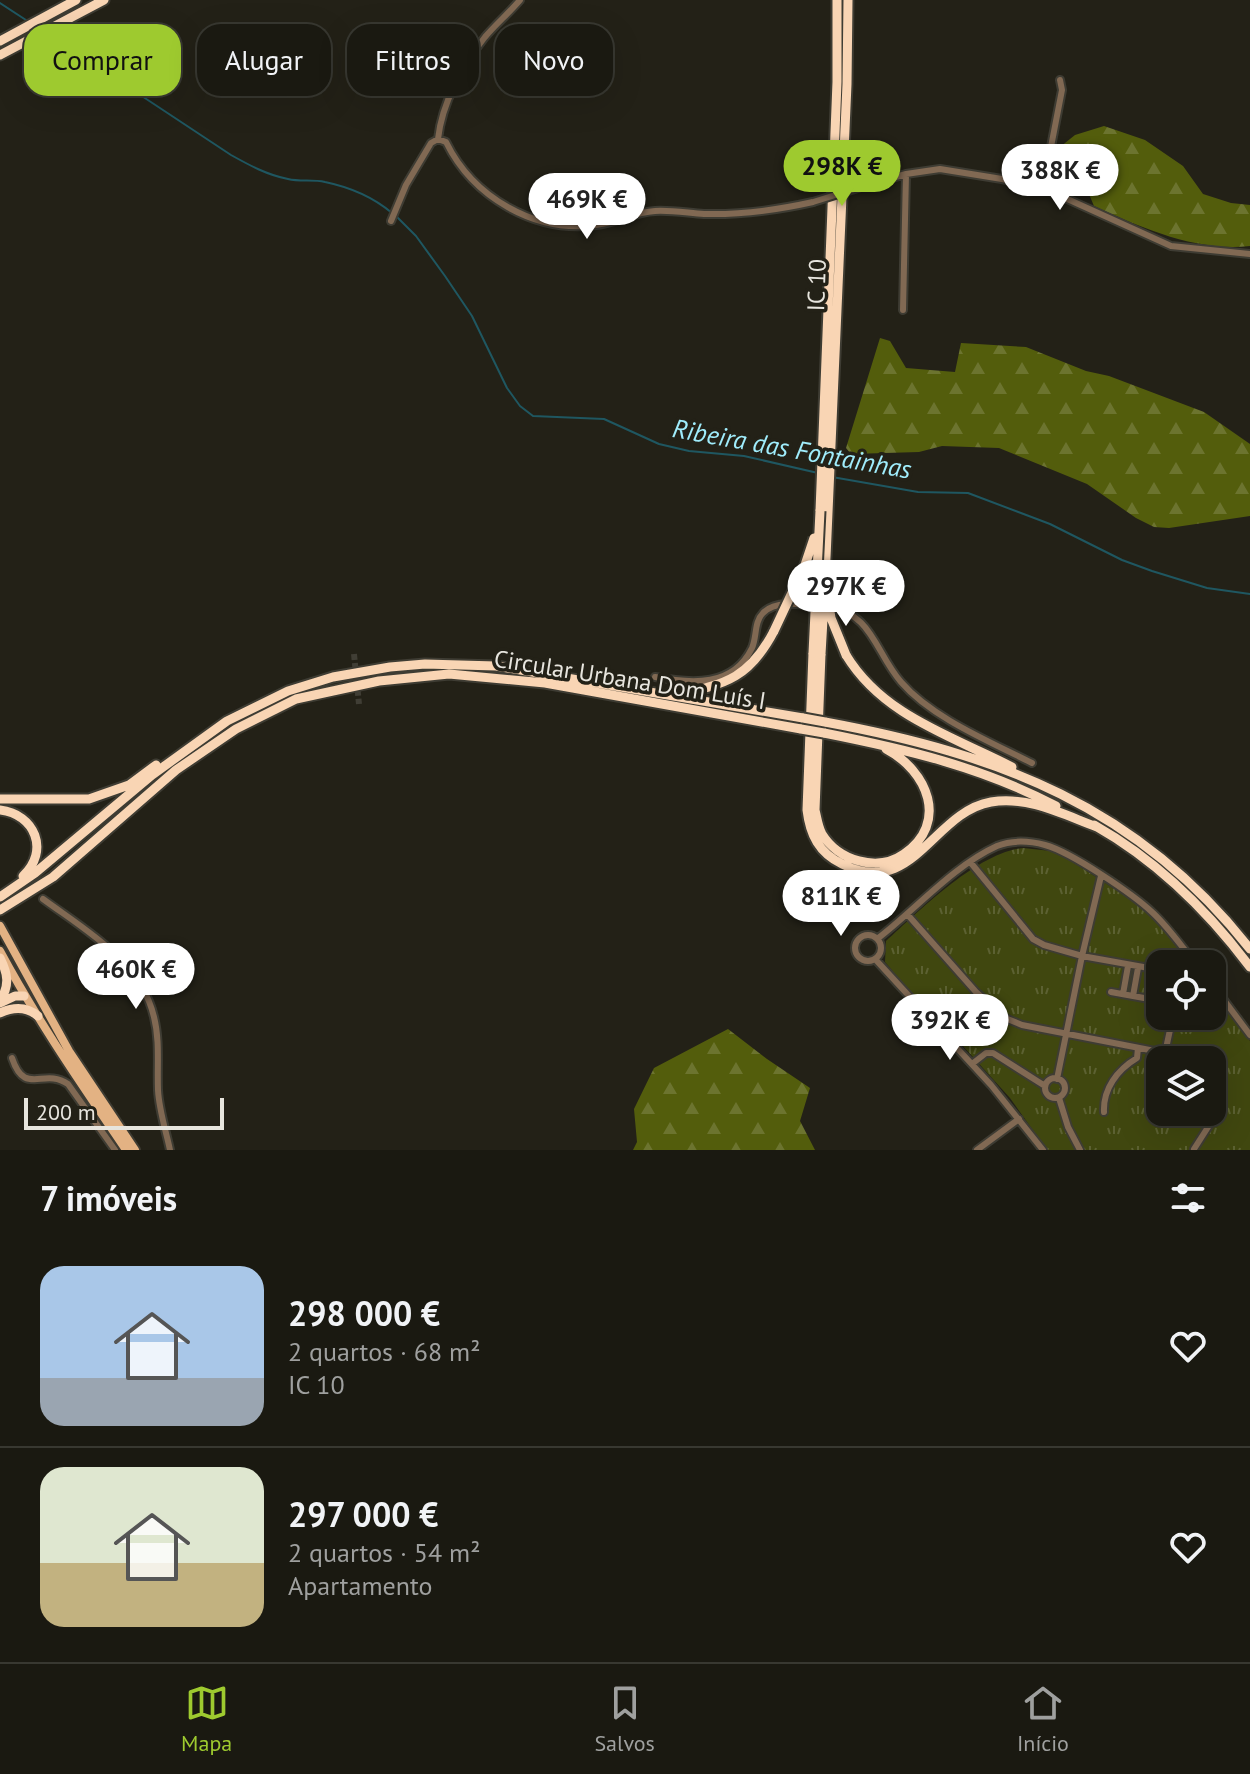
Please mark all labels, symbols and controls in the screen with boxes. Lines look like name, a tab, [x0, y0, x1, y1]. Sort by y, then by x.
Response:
chip: Comprar	[24, 24, 181, 96]
chip: Alugar	[197, 24, 331, 96]
chip: Filtros	[347, 24, 479, 96]
chip: Novo	[495, 24, 613, 96]
pin: 298K €	[777, 140, 907, 208]
pin: 388K €	[995, 144, 1125, 212]
text: 298K €	[802, 149, 882, 182]
text: 388K €	[1020, 153, 1100, 186]
pin: 469K €	[522, 173, 652, 241]
text: 469K €	[547, 182, 627, 215]
street label: IC 10	[800, 258, 833, 312]
water label: Ribeira das Fontainhas	[670, 411, 915, 486]
pin: 297K €	[781, 560, 911, 628]
text: 297K €	[806, 569, 886, 602]
street label: Circular Urbana Dom Luís I	[492, 643, 768, 716]
pin: 811K €	[776, 870, 906, 938]
text: 811K €	[801, 879, 881, 912]
pin: 460K €	[71, 943, 201, 1011]
map controls	[1146, 950, 1226, 1126]
button: locate	[1146, 950, 1226, 1030]
text: 460K €	[96, 952, 176, 985]
pin: 392K €	[885, 994, 1015, 1062]
text: 392K €	[910, 1003, 990, 1036]
button: layers	[1146, 1046, 1226, 1126]
scale bar	[24, 1094, 224, 1130]
text: 200 m	[36, 1098, 96, 1126]
text: 7 imóveis	[40, 1176, 177, 1220]
icon: filters	[1166, 1176, 1210, 1220]
text: 298 000 €	[288, 1291, 440, 1335]
icon: home	[104, 1298, 200, 1394]
icon: heart	[1166, 1324, 1210, 1368]
text: 2 quartos · 68 m²	[288, 1335, 480, 1368]
text: IC 10	[288, 1368, 345, 1401]
text: 297 000 €	[288, 1492, 438, 1536]
icon: home	[104, 1499, 200, 1595]
icon: heart	[1166, 1525, 1210, 1569]
text: 2 quartos · 54 m²	[288, 1536, 480, 1569]
text: Apartamento	[288, 1569, 433, 1602]
tab: Mapa	[181, 1681, 232, 1757]
tab: Salvos	[594, 1681, 655, 1757]
tab: Início	[1017, 1681, 1069, 1757]

